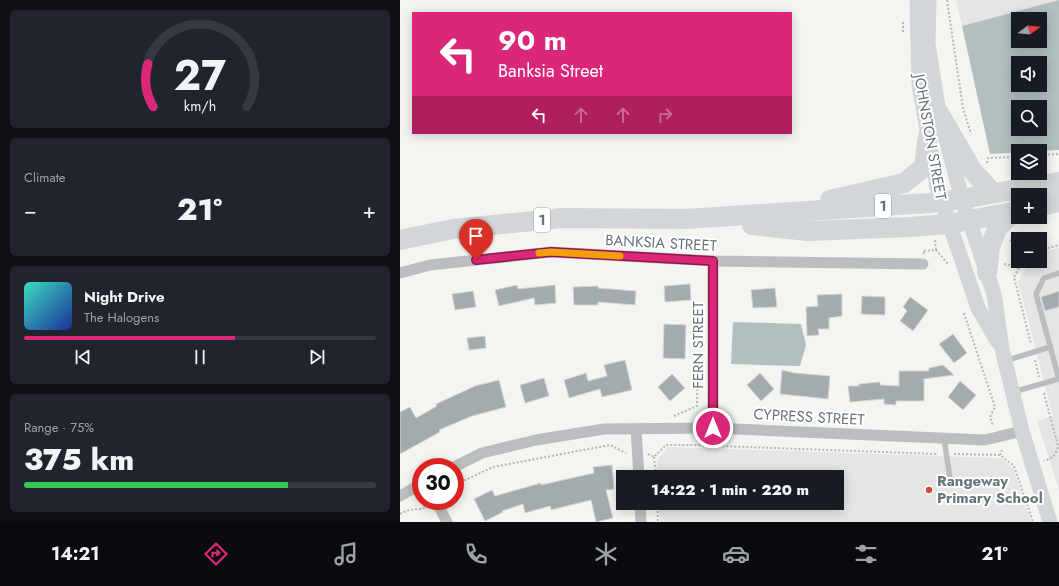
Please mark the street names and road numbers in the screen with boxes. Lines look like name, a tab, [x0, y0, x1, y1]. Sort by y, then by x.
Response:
street label: JOHNSTON STREET	[908, 70, 952, 202]
road number: 1	[875, 194, 891, 218]
road number: 1	[534, 208, 550, 232]
street label: BANKSIA STREET	[605, 229, 717, 257]
street label: FERN STREET	[687, 301, 709, 389]
street label: CYPRESS STREET	[753, 403, 865, 431]

